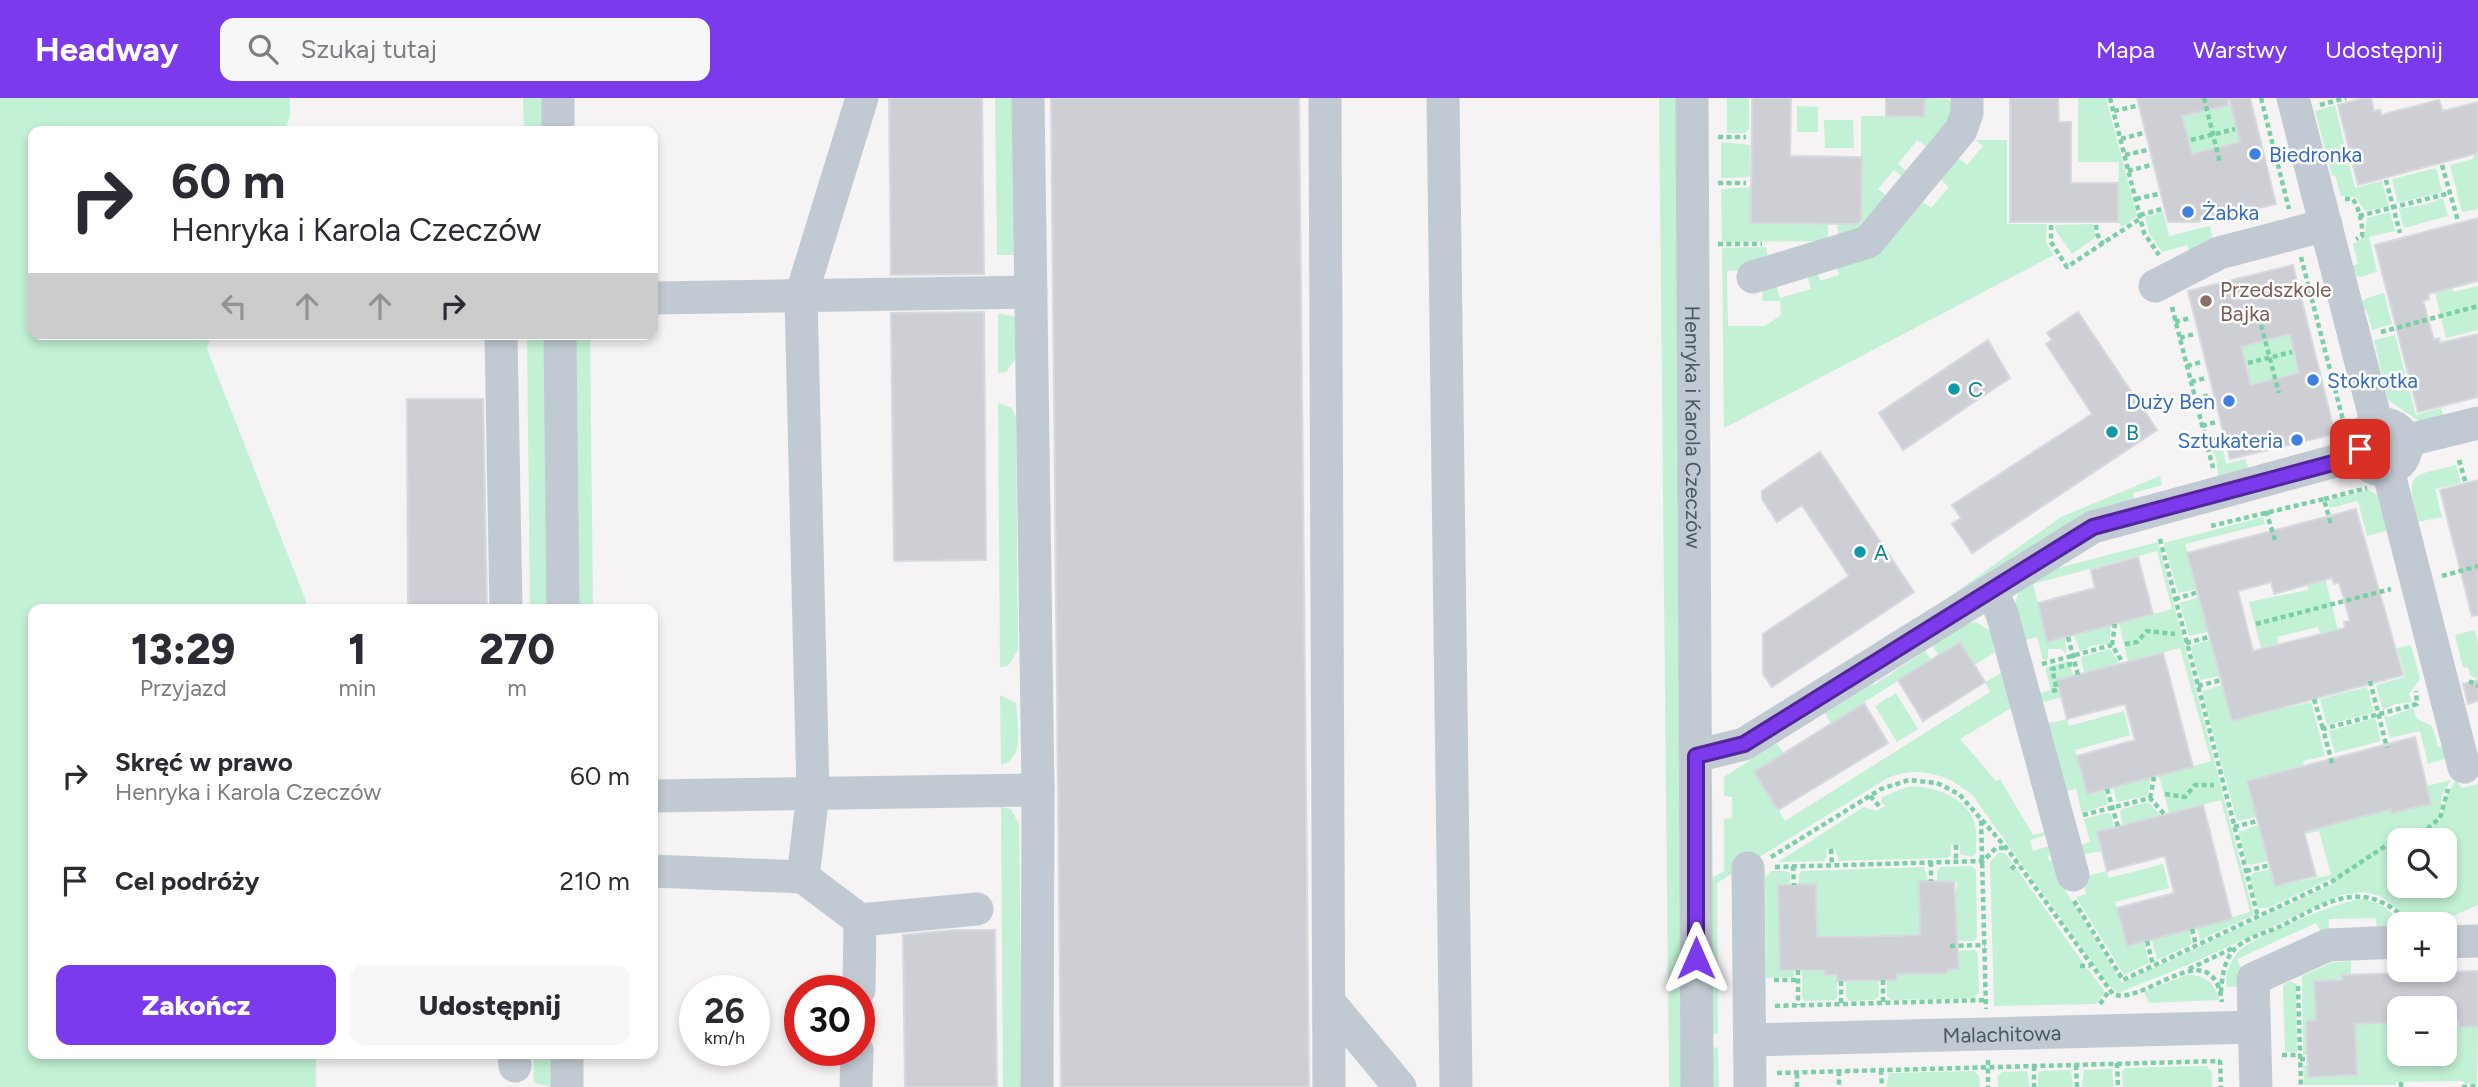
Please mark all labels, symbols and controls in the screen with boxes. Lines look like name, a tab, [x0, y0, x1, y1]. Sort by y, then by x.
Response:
search box	[220, 18, 710, 81]
text: Headway	[35, 30, 178, 69]
icon: search	[244, 30, 282, 68]
text: Szukaj tutaj	[300, 33, 437, 65]
text: Mapa	[2096, 35, 2155, 64]
text: Warstwy	[2193, 35, 2287, 64]
text: Udostępnij	[2325, 35, 2443, 64]
place label: Biedronka	[2269, 142, 2362, 167]
marker: Biedronka	[2247, 146, 2263, 162]
text: 60 m	[171, 151, 286, 210]
icon: right	[56, 154, 147, 245]
place label: Żabka	[2202, 200, 2259, 225]
marker: Żabka	[2180, 204, 2196, 220]
text: Henryka i Karola Czeczów	[171, 211, 541, 249]
place label: Przedszkole Bajka	[2220, 277, 2332, 326]
icon: left	[215, 287, 253, 325]
icon: ahead	[288, 287, 326, 325]
icon: ahead	[361, 287, 399, 325]
icon: right	[434, 287, 472, 325]
marker: Przedszkole Bajka	[2198, 293, 2214, 309]
street label: Henryka i Karola Czeczów	[1681, 305, 1707, 549]
place label: Stokrotka	[2327, 368, 2418, 393]
marker: Stokrotka	[2305, 372, 2321, 388]
place label: C	[1968, 377, 1983, 402]
marker: C	[1946, 381, 1962, 397]
place label: Duży Ben	[2126, 389, 2215, 414]
marker: Duży Ben	[2221, 393, 2237, 409]
pin	[2330, 419, 2390, 479]
place label: B	[2126, 420, 2139, 445]
marker: B	[2104, 424, 2120, 440]
place label: Sztukateria	[2177, 428, 2283, 453]
icon: arrive	[2341, 430, 2379, 468]
marker: Sztukateria	[2289, 432, 2305, 448]
place label: A	[1874, 540, 1888, 565]
marker: A	[1852, 544, 1868, 560]
text: 13:29	[131, 624, 235, 675]
text: 1	[348, 624, 366, 675]
text: 270	[479, 624, 555, 675]
text: Przyjazd	[140, 674, 227, 702]
text: min	[338, 674, 376, 702]
text: m	[507, 674, 527, 702]
text: Skręć w prawo	[115, 746, 293, 778]
icon: right	[56, 757, 94, 795]
text: 60 m	[570, 760, 630, 792]
text: Henryka i Karola Czeczów	[115, 778, 381, 806]
map controls	[2387, 828, 2457, 1066]
button: search	[2387, 828, 2457, 898]
icon: arrive	[56, 862, 94, 900]
text: Cel podróży	[115, 865, 259, 897]
text: 210 m	[560, 865, 630, 897]
button: +	[2387, 912, 2457, 982]
position arrow	[1659, 921, 1733, 995]
button: Zakończ	[56, 965, 336, 1045]
button: Udostępnij	[350, 965, 630, 1045]
speed limit sign: 30	[784, 975, 875, 1066]
text: 26	[704, 990, 745, 1032]
button: −	[2387, 996, 2457, 1066]
street label: Malachitowa	[1942, 1019, 2062, 1048]
text: km/h	[704, 1027, 745, 1049]

